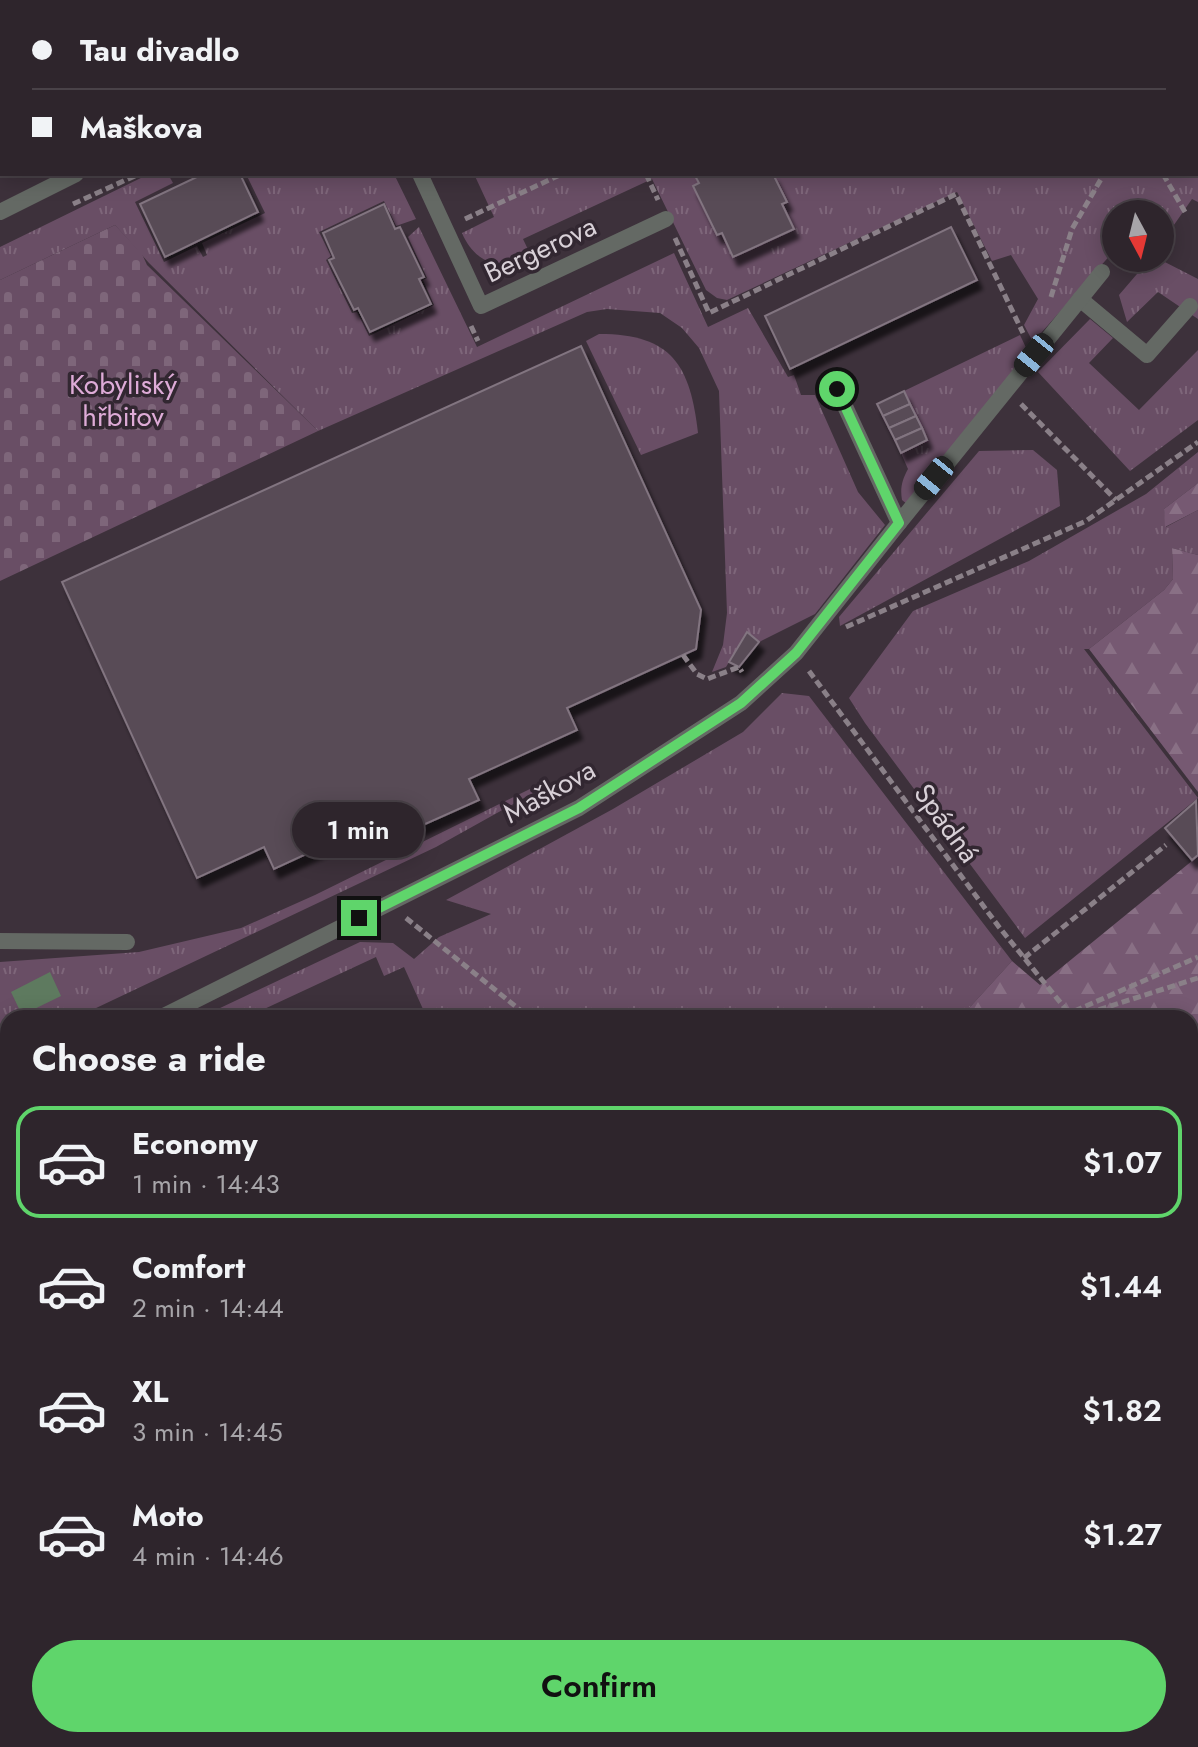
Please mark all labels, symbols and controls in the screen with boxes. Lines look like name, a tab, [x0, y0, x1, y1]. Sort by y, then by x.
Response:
text: Tau divadlo	[80, 29, 239, 72]
text: Maškova	[80, 106, 203, 149]
north arrow	[1102, 200, 1174, 272]
map controls	[1102, 200, 1174, 272]
street label: Bergerova	[477, 206, 603, 293]
car	[1010, 329, 1058, 381]
park label: Kobyliský hřbitov	[69, 364, 178, 437]
route start	[819, 371, 855, 407]
car	[910, 452, 958, 504]
street label: Maškova	[496, 749, 603, 834]
street label: Spádná	[904, 775, 989, 871]
callout: 1 min	[293, 802, 425, 858]
text: 1 min	[326, 811, 390, 849]
route end	[341, 900, 377, 936]
text: Choose a ride	[32, 1032, 266, 1084]
text: Economy	[132, 1122, 258, 1165]
icon: car	[36, 1126, 108, 1198]
text: $1.07	[1083, 1141, 1162, 1184]
text: 1 min · 14:43	[132, 1165, 280, 1203]
text: Comfort	[132, 1246, 245, 1289]
icon: car	[36, 1250, 108, 1322]
text: $1.44	[1080, 1265, 1162, 1308]
text: 2 min · 14:44	[132, 1289, 284, 1327]
text: XL	[132, 1370, 168, 1413]
icon: car	[36, 1374, 108, 1446]
text: $1.82	[1083, 1389, 1162, 1432]
text: 3 min · 14:45	[132, 1413, 283, 1451]
text: Moto	[132, 1494, 204, 1537]
icon: car	[36, 1498, 108, 1570]
text: $1.27	[1083, 1513, 1162, 1556]
text: 4 min · 14:46	[132, 1537, 284, 1575]
button: Confirm	[32, 1640, 1166, 1732]

